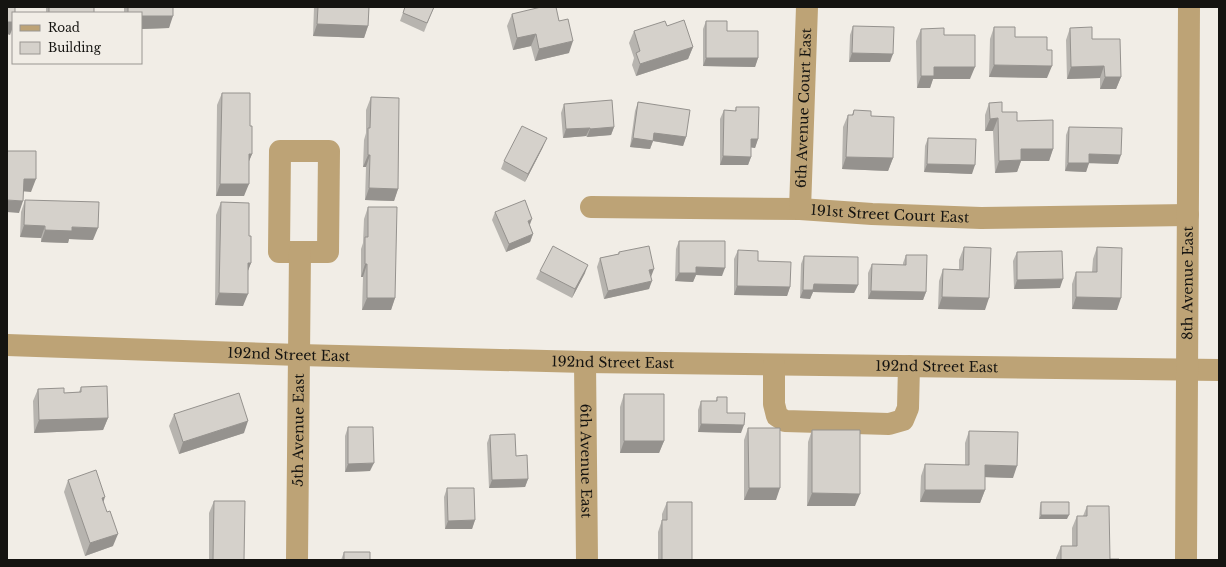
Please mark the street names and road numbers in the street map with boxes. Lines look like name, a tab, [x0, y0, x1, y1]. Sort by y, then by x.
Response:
street label: 6th Avenue Court East	[792, 27, 815, 188]
street label: 191st Street Court East	[810, 201, 970, 227]
street label: 8th Avenue East	[1178, 225, 1197, 340]
street label: 192nd Street East	[227, 344, 351, 365]
street label: 192nd Street East	[551, 352, 675, 372]
street label: 192nd Street East	[875, 357, 999, 376]
street label: 5th Avenue East	[289, 373, 308, 487]
street label: 6th Avenue East	[576, 404, 596, 519]

